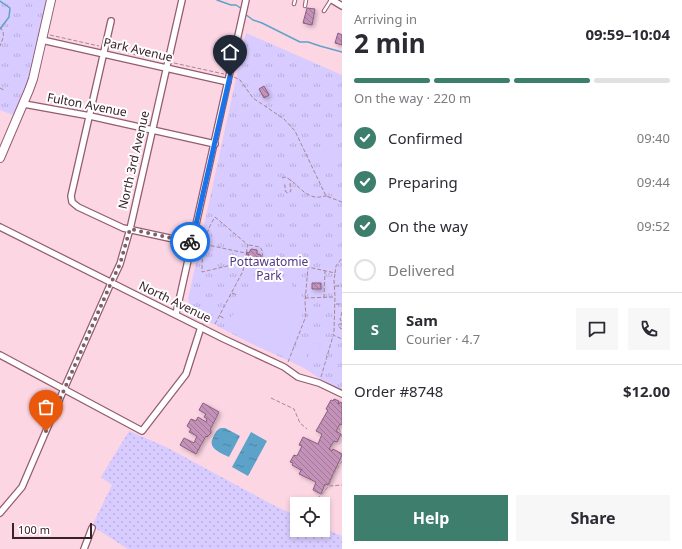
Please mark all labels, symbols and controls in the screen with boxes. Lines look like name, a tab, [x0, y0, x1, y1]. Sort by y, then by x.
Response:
text: Arriving in	[354, 10, 417, 28]
text: 09:59–10:04	[585, 24, 670, 44]
text: 2 min	[354, 25, 426, 61]
street label: Park Avenue	[102, 33, 175, 66]
pin	[213, 35, 247, 76]
icon: home	[219, 41, 241, 63]
street label: Fulton Avenue	[46, 88, 129, 121]
text: On the way · 220 m	[354, 89, 471, 107]
street label: North 3rd Avenue	[114, 109, 153, 211]
icon: check	[354, 127, 376, 149]
text: Confirmed	[388, 128, 463, 148]
text: 09:40	[637, 129, 670, 147]
icon: check	[354, 171, 376, 193]
text: Preparing	[388, 172, 458, 192]
text: 09:44	[637, 173, 670, 191]
icon: check	[354, 215, 376, 237]
text: On the way	[388, 216, 468, 236]
text: 09:52	[637, 217, 670, 235]
courier	[170, 222, 210, 262]
icon: bike	[179, 231, 201, 253]
park label: Pottawatomie Park	[230, 253, 309, 284]
text: Delivered	[388, 260, 455, 280]
street label: North Avenue	[136, 277, 214, 326]
button: chat	[576, 308, 618, 350]
button: phone	[628, 308, 670, 350]
text: Sam	[406, 310, 438, 330]
text: S	[371, 319, 379, 339]
text: Courier · 4.7	[406, 330, 480, 348]
text: Order #8748	[354, 381, 443, 401]
text: $12.00	[623, 381, 670, 401]
pin	[29, 390, 63, 431]
icon: bag	[35, 396, 57, 418]
button: Help	[354, 495, 508, 541]
button: Share	[516, 495, 670, 541]
map controls	[290, 497, 330, 537]
button: locate	[290, 497, 330, 537]
scale bar	[12, 521, 92, 540]
text: 100 m	[18, 522, 50, 537]

